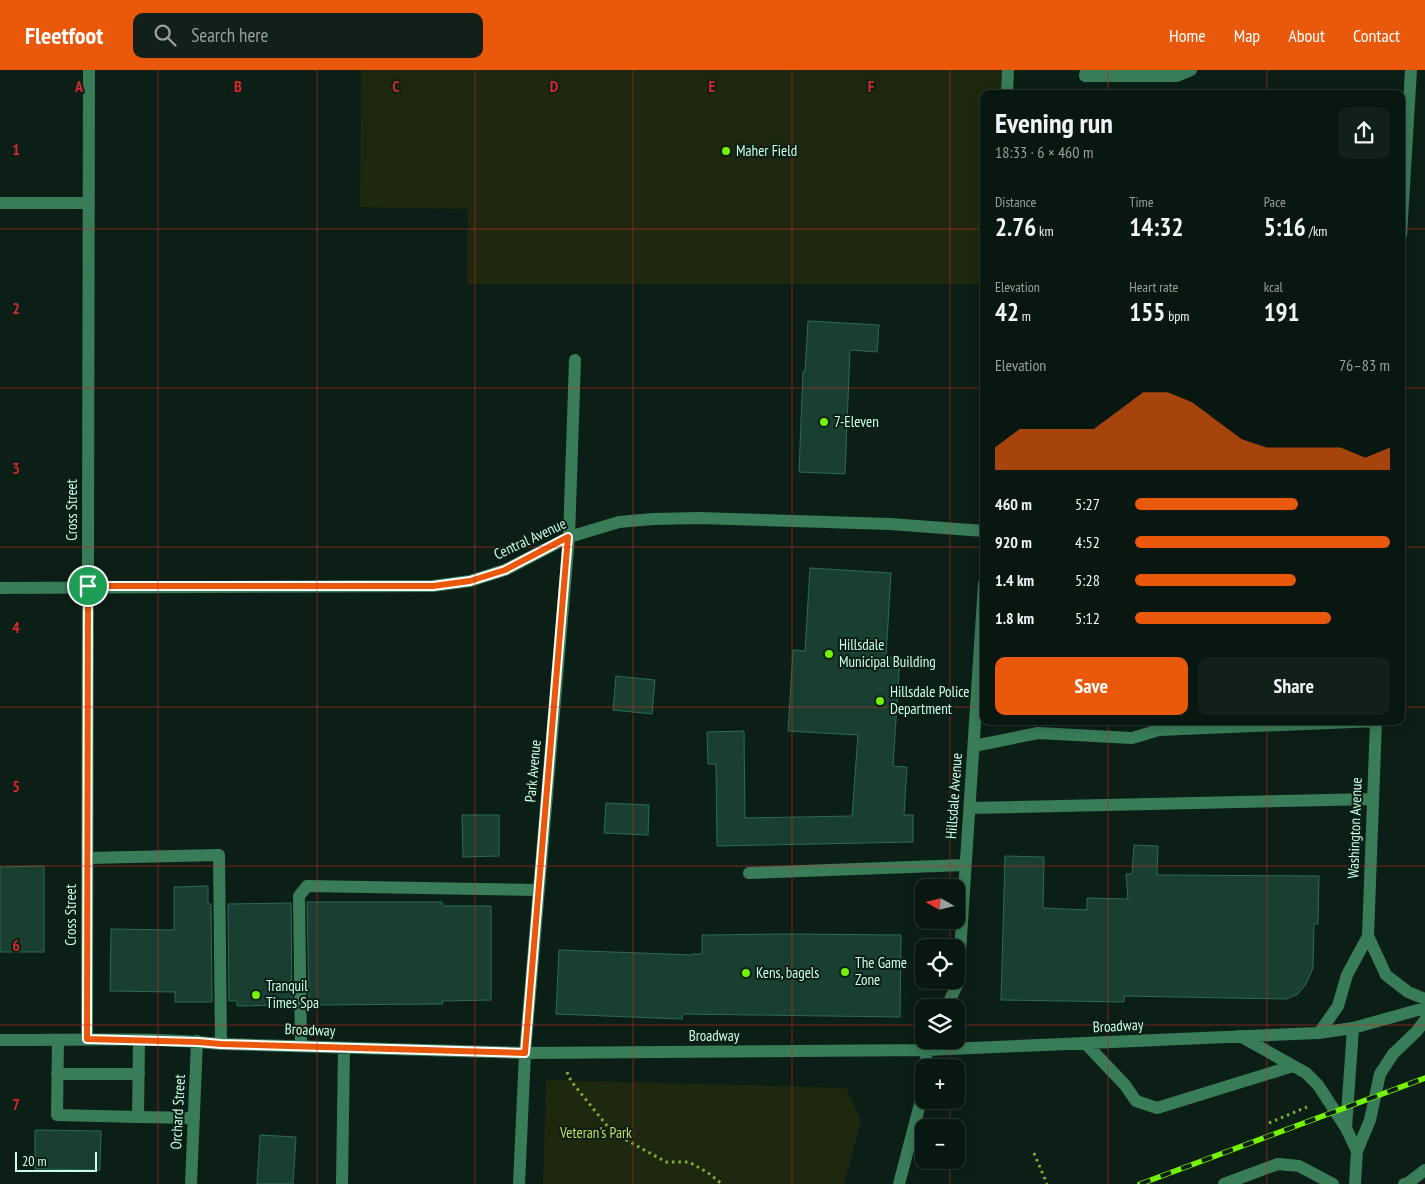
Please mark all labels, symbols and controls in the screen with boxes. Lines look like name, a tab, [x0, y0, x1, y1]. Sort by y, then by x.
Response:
search box	[133, 13, 483, 58]
text: Fleetfoot	[25, 20, 103, 51]
icon: search	[151, 21, 179, 49]
text: Search here	[191, 23, 268, 47]
text: Home	[1169, 24, 1206, 47]
text: Map	[1234, 24, 1260, 47]
text: About	[1288, 24, 1325, 47]
text: Contact	[1353, 24, 1400, 47]
text: A	[74, 76, 84, 96]
text: B	[234, 76, 242, 96]
text: C	[392, 76, 400, 96]
text: D	[550, 76, 559, 96]
text: E	[709, 76, 716, 96]
text: F	[868, 76, 875, 96]
text: Evening run	[995, 104, 1113, 141]
button: share	[1338, 107, 1390, 159]
text: 1	[12, 139, 20, 159]
place label: Maher Field	[736, 141, 797, 160]
text: 18:33 · 6 × 460 m	[995, 142, 1093, 162]
marker: Maher Field	[720, 145, 732, 157]
text: Distance	[995, 193, 1036, 211]
text: Time	[1129, 193, 1154, 211]
text: Pace	[1264, 193, 1286, 211]
text: 2.76	[995, 211, 1036, 243]
text: 14:32	[1129, 211, 1183, 243]
text: 5:16	[1264, 211, 1306, 243]
text: km	[1036, 222, 1054, 240]
text: /km	[1306, 222, 1327, 240]
text: Elevation	[995, 278, 1040, 296]
text: Heart rate	[1129, 278, 1178, 296]
text: kcal	[1264, 278, 1283, 296]
text: 42	[995, 296, 1019, 328]
text: 155	[1129, 296, 1165, 328]
text: 191	[1264, 296, 1300, 328]
text: 2	[12, 298, 20, 318]
text: m	[1019, 307, 1031, 325]
text: bpm	[1165, 307, 1189, 325]
text: Elevation	[995, 355, 1046, 375]
text: 76–83 m	[1339, 355, 1390, 375]
place label: 7-Eleven	[834, 412, 879, 431]
marker: 7-Eleven	[818, 416, 830, 428]
text: 3	[12, 458, 20, 478]
street label: Cross Street	[62, 479, 81, 541]
text: 460 m	[995, 494, 1032, 514]
text: 5:27	[1075, 494, 1100, 514]
street label: Central Avenue	[491, 514, 569, 564]
text: 920 m	[995, 532, 1032, 552]
text: 4:52	[1075, 532, 1100, 552]
pin	[67, 565, 109, 607]
text: 1.4 km	[995, 570, 1034, 590]
text: 5:28	[1075, 570, 1100, 590]
icon: arrive	[74, 572, 102, 600]
text: 1.8 km	[995, 608, 1034, 628]
text: 5:12	[1075, 608, 1100, 628]
text: 4	[12, 617, 20, 637]
place label: Hillsdale Municipal Building	[839, 635, 936, 671]
marker: Hillsdale Municipal Building	[823, 648, 835, 660]
button: Save	[995, 657, 1188, 715]
button: Share	[1198, 657, 1390, 715]
place label: Hillsdale Police Department	[890, 682, 970, 718]
marker: Hillsdale Police Department	[874, 695, 886, 707]
street label: Park Avenue	[520, 739, 545, 803]
street label: Hillsdale Avenue	[941, 752, 966, 840]
text: 5	[12, 776, 20, 796]
street label: Washington Avenue	[1343, 777, 1366, 879]
north arrow	[915, 879, 965, 929]
map controls	[915, 879, 965, 1169]
street label: Cross Street	[61, 884, 80, 946]
text: 6	[12, 935, 20, 955]
button: locate	[915, 939, 965, 989]
place label: The Game Zone	[855, 953, 907, 989]
place label: Kens, bagels	[756, 963, 819, 982]
marker: The Game Zone	[839, 966, 851, 978]
marker: Kens, bagels	[740, 967, 752, 979]
place label: Tranquil Times Spa	[266, 976, 319, 1012]
marker: Tranquil Times Spa	[250, 989, 262, 1001]
button: layers	[915, 999, 965, 1049]
street label: Broadway	[1092, 1015, 1144, 1036]
street label: Broadway	[284, 1019, 336, 1040]
street label: Broadway	[689, 1026, 740, 1045]
button: +	[915, 1059, 965, 1109]
street label: Orchard Street	[166, 1074, 189, 1150]
text: 7	[12, 1094, 20, 1114]
button: −	[915, 1119, 965, 1169]
park label: Veteran's Park	[559, 1123, 632, 1142]
scale bar	[15, 1149, 98, 1172]
text: 20 m	[22, 1152, 47, 1170]

